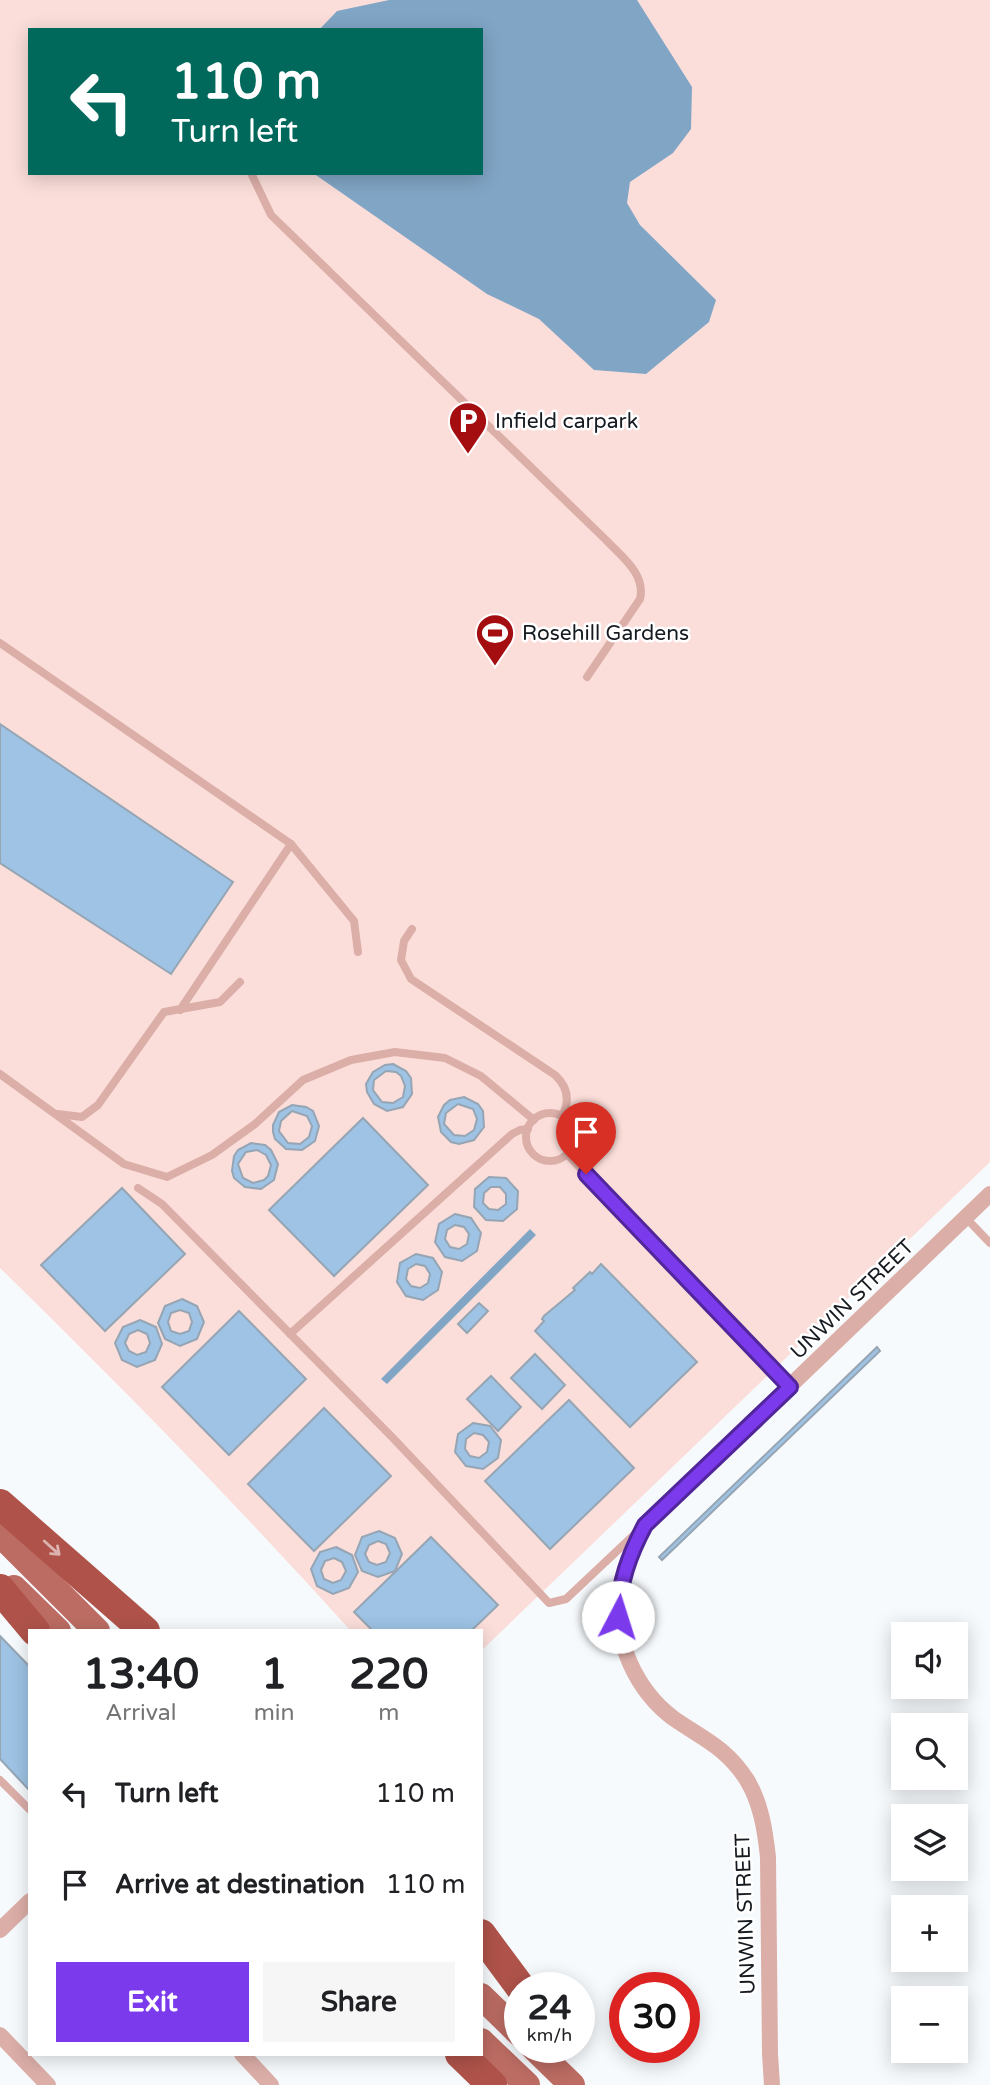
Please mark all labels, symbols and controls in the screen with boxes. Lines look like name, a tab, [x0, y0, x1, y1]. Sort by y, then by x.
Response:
text: 110 m	[171, 53, 321, 112]
icon: left	[56, 56, 147, 147]
text: Turn left	[171, 113, 298, 151]
parking icon: Infield carpark	[447, 400, 489, 455]
place label: Infield carpark	[495, 409, 638, 434]
sports icon: Rosehill Gardens	[474, 612, 516, 667]
place label: Rosehill Gardens	[522, 621, 689, 646]
pin	[556, 1102, 616, 1174]
icon: arrive	[567, 1113, 605, 1151]
street label: UNWIN STREET	[785, 1234, 919, 1365]
one-way arrow	[43, 1540, 60, 1557]
position arrow	[581, 1580, 655, 1654]
map controls	[891, 1622, 968, 2063]
button: sound	[891, 1622, 968, 1699]
text: 13:40	[83, 1649, 199, 1700]
text: 1	[261, 1649, 287, 1700]
text: 220	[349, 1649, 428, 1700]
text: Arrival	[105, 1699, 176, 1727]
text: min	[254, 1699, 295, 1727]
text: m	[378, 1699, 399, 1727]
button: search	[891, 1713, 968, 1790]
icon: left	[56, 1775, 94, 1813]
text: Turn left	[115, 1778, 218, 1809]
text: 110 m	[375, 1778, 455, 1809]
button: layers	[891, 1804, 968, 1881]
street label: UNWIN STREET	[730, 1832, 761, 1995]
icon: arrive	[56, 1866, 94, 1904]
text: Arrive at destination	[115, 1869, 365, 1900]
text: 110 m	[386, 1869, 465, 1900]
button: +	[891, 1895, 968, 1972]
button: Exit	[56, 1962, 249, 2042]
button: Share	[263, 1962, 455, 2042]
speed limit sign: 30	[609, 1972, 700, 2063]
button: −	[891, 1986, 968, 2063]
text: 24	[528, 1987, 571, 2029]
text: km/h	[527, 2024, 572, 2046]

